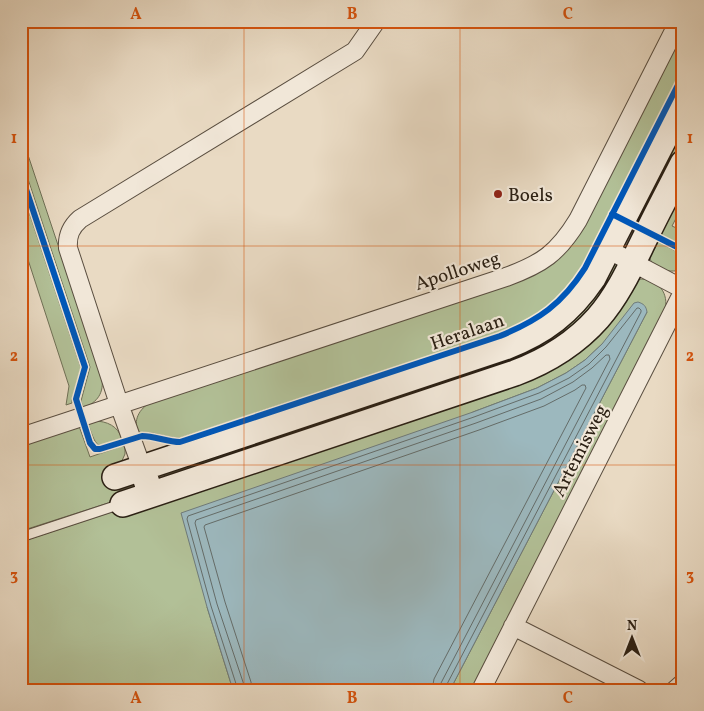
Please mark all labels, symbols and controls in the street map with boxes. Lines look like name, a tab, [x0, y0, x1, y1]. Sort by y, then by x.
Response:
text: A	[130, 4, 142, 26]
text: B	[347, 4, 358, 26]
text: C	[563, 4, 573, 26]
text: 1	[11, 128, 17, 150]
text: 1	[687, 128, 693, 150]
place label: Boels	[508, 183, 553, 209]
marker: Boels	[492, 188, 504, 200]
street label: Apolloweg	[412, 246, 503, 298]
street label: Heralaan	[427, 308, 508, 358]
text: 2	[10, 346, 18, 368]
text: 2	[686, 346, 694, 368]
street label: Artemisweg	[546, 400, 615, 502]
text: 3	[10, 565, 18, 587]
text: 3	[686, 565, 694, 587]
north arrow	[606, 614, 656, 664]
text: N	[627, 617, 637, 636]
text: A	[130, 688, 142, 710]
text: B	[347, 688, 358, 710]
text: C	[563, 688, 573, 710]

